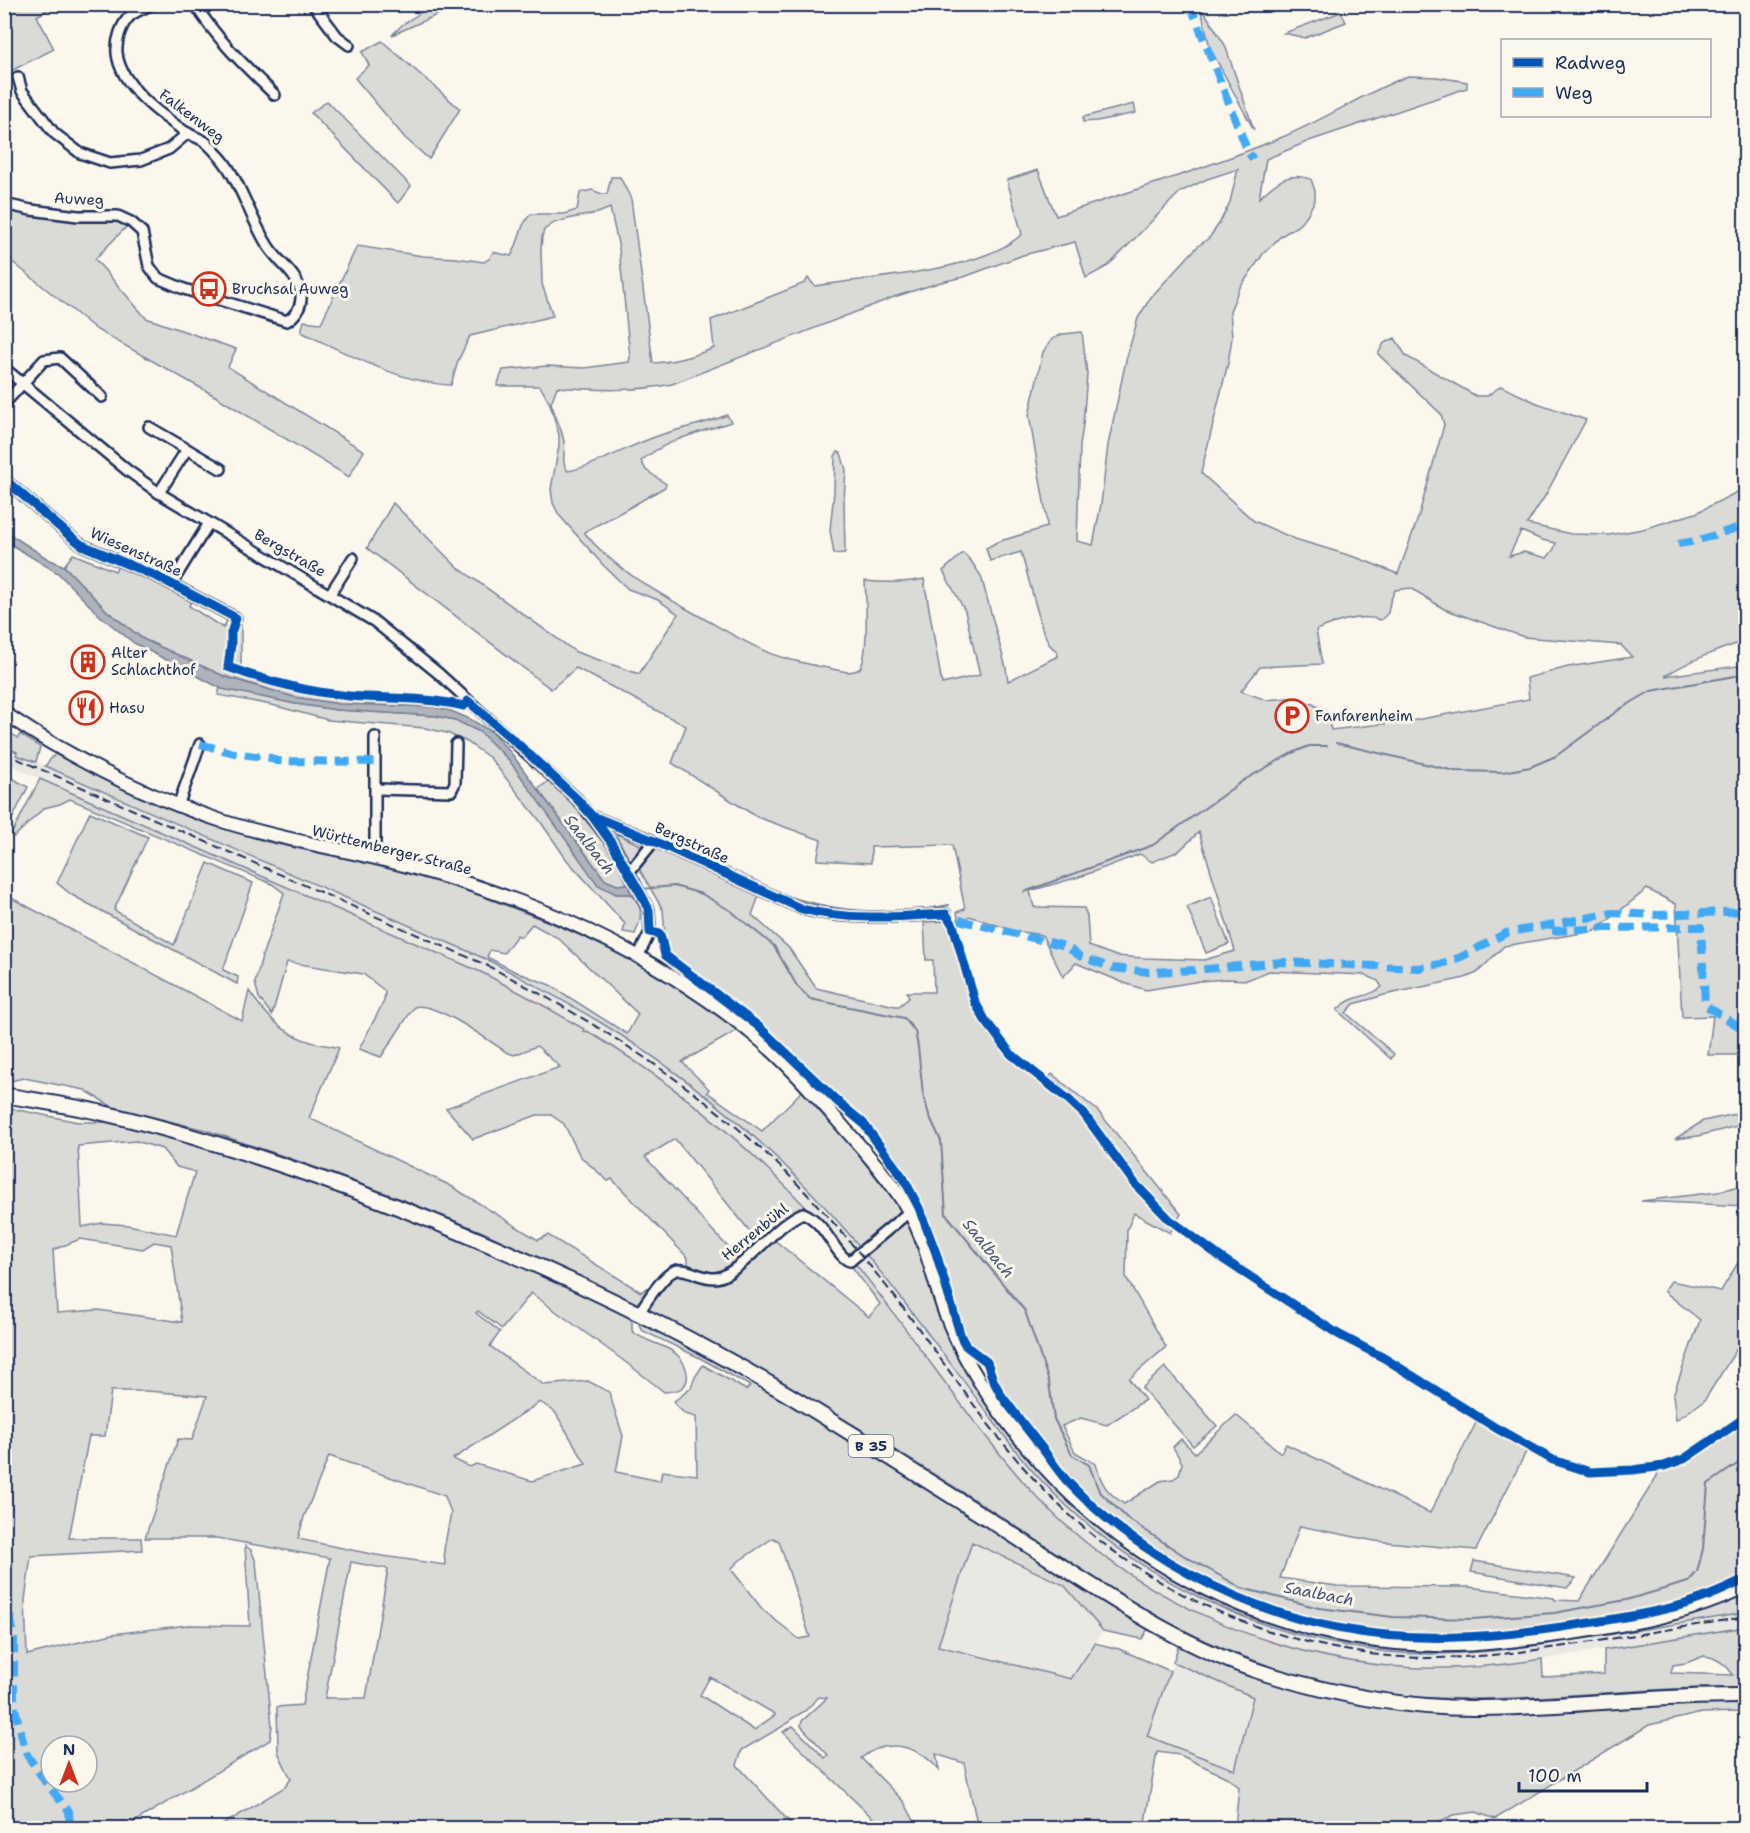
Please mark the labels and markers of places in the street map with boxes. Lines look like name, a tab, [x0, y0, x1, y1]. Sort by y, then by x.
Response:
bus stop icon: Bruchsal Auweg	[191, 271, 227, 307]
place label: Bruchsal Auweg	[232, 279, 349, 299]
place label: Alter Schlachthof	[111, 643, 196, 680]
building icon: Alter Schlachthof	[70, 644, 106, 680]
restaurant icon: Hasu	[68, 690, 104, 726]
place label: Hasu	[109, 698, 145, 718]
parking icon: Fanfarenheim	[1274, 698, 1310, 734]
place label: Fanfarenheim	[1315, 706, 1413, 726]

